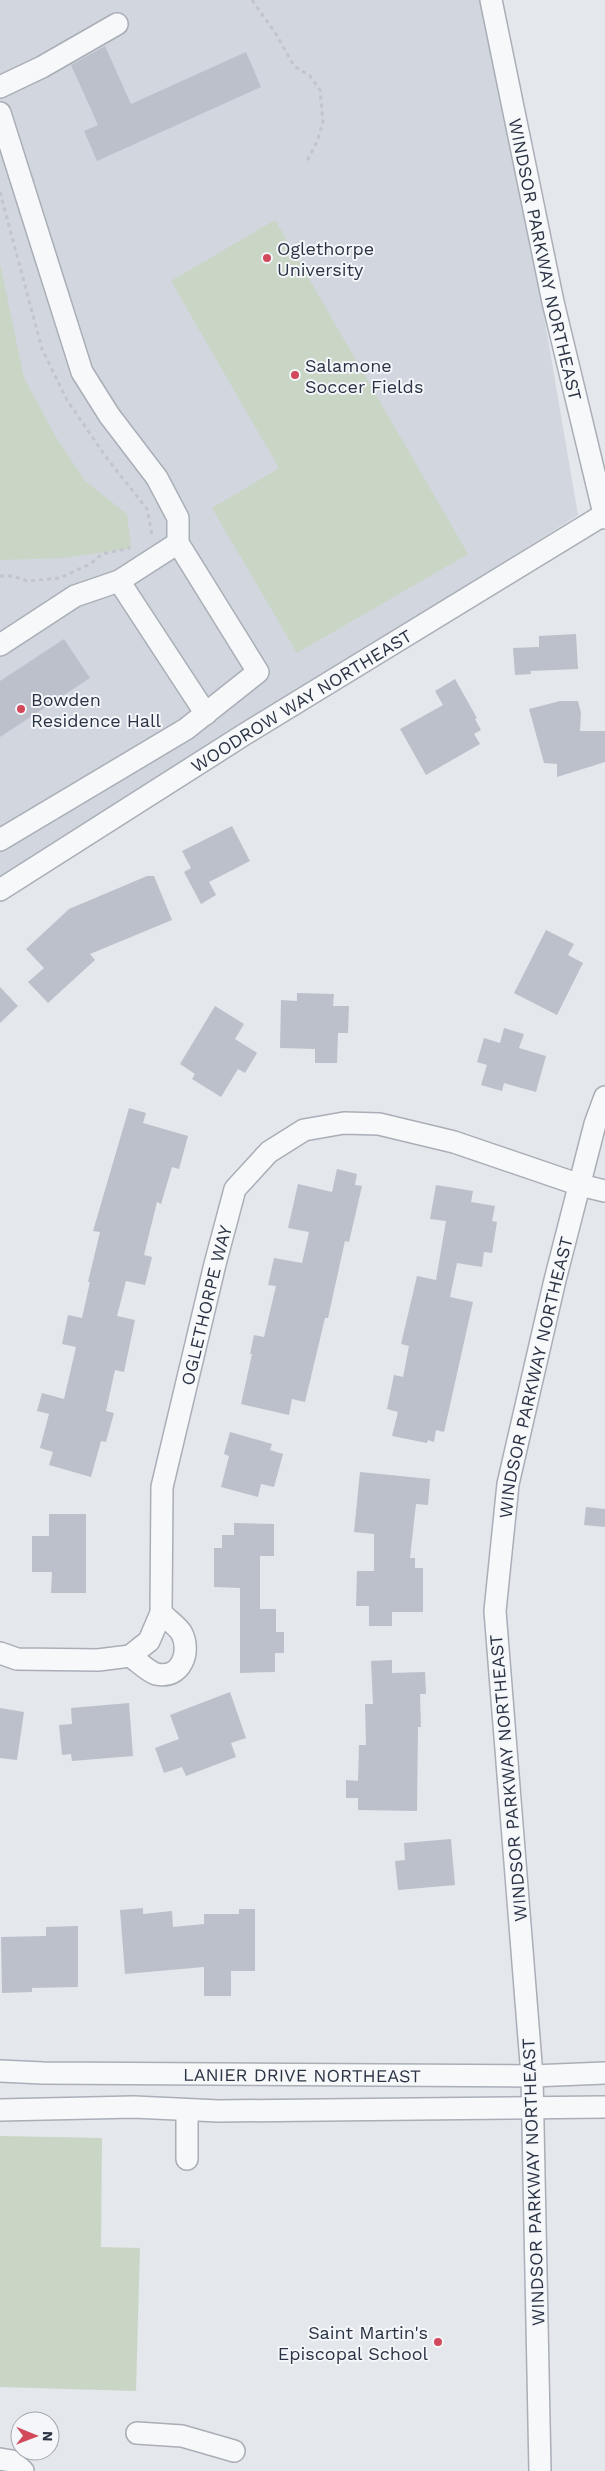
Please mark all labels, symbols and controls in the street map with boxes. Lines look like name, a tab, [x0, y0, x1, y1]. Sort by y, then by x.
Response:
street label: WINDSOR PARKWAY NORTHEAST	[505, 116, 587, 403]
place label: Oglethorpe University	[277, 238, 374, 280]
marker: Oglethorpe University	[261, 252, 273, 264]
place label: Salamone Soccer Fields	[305, 355, 423, 397]
marker: Salamone Soccer Fields	[289, 369, 301, 381]
street label: WOODROW WAY NORTHEAST	[187, 624, 415, 776]
place label: Bowden Residence Hall	[31, 689, 162, 731]
marker: Bowden Residence Hall	[15, 703, 27, 715]
street label: OGLETHORPE WAY	[176, 1222, 236, 1387]
street label: WINDSOR PARKWAY NORTHEAST	[494, 1234, 576, 1519]
street label: WINDSOR PARKWAY NORTHEAST	[485, 1633, 531, 1922]
street label: WINDSOR PARKWAY NORTHEAST	[517, 2038, 549, 2326]
street label: LANIER DRIVE NORTHEAST	[183, 2063, 421, 2086]
place label: Saint Martin's Episcopal School	[278, 2322, 428, 2364]
marker: Saint Martin's Episcopal School	[432, 2336, 444, 2348]
north arrow	[10, 2411, 60, 2461]
text: N	[40, 2431, 56, 2442]

